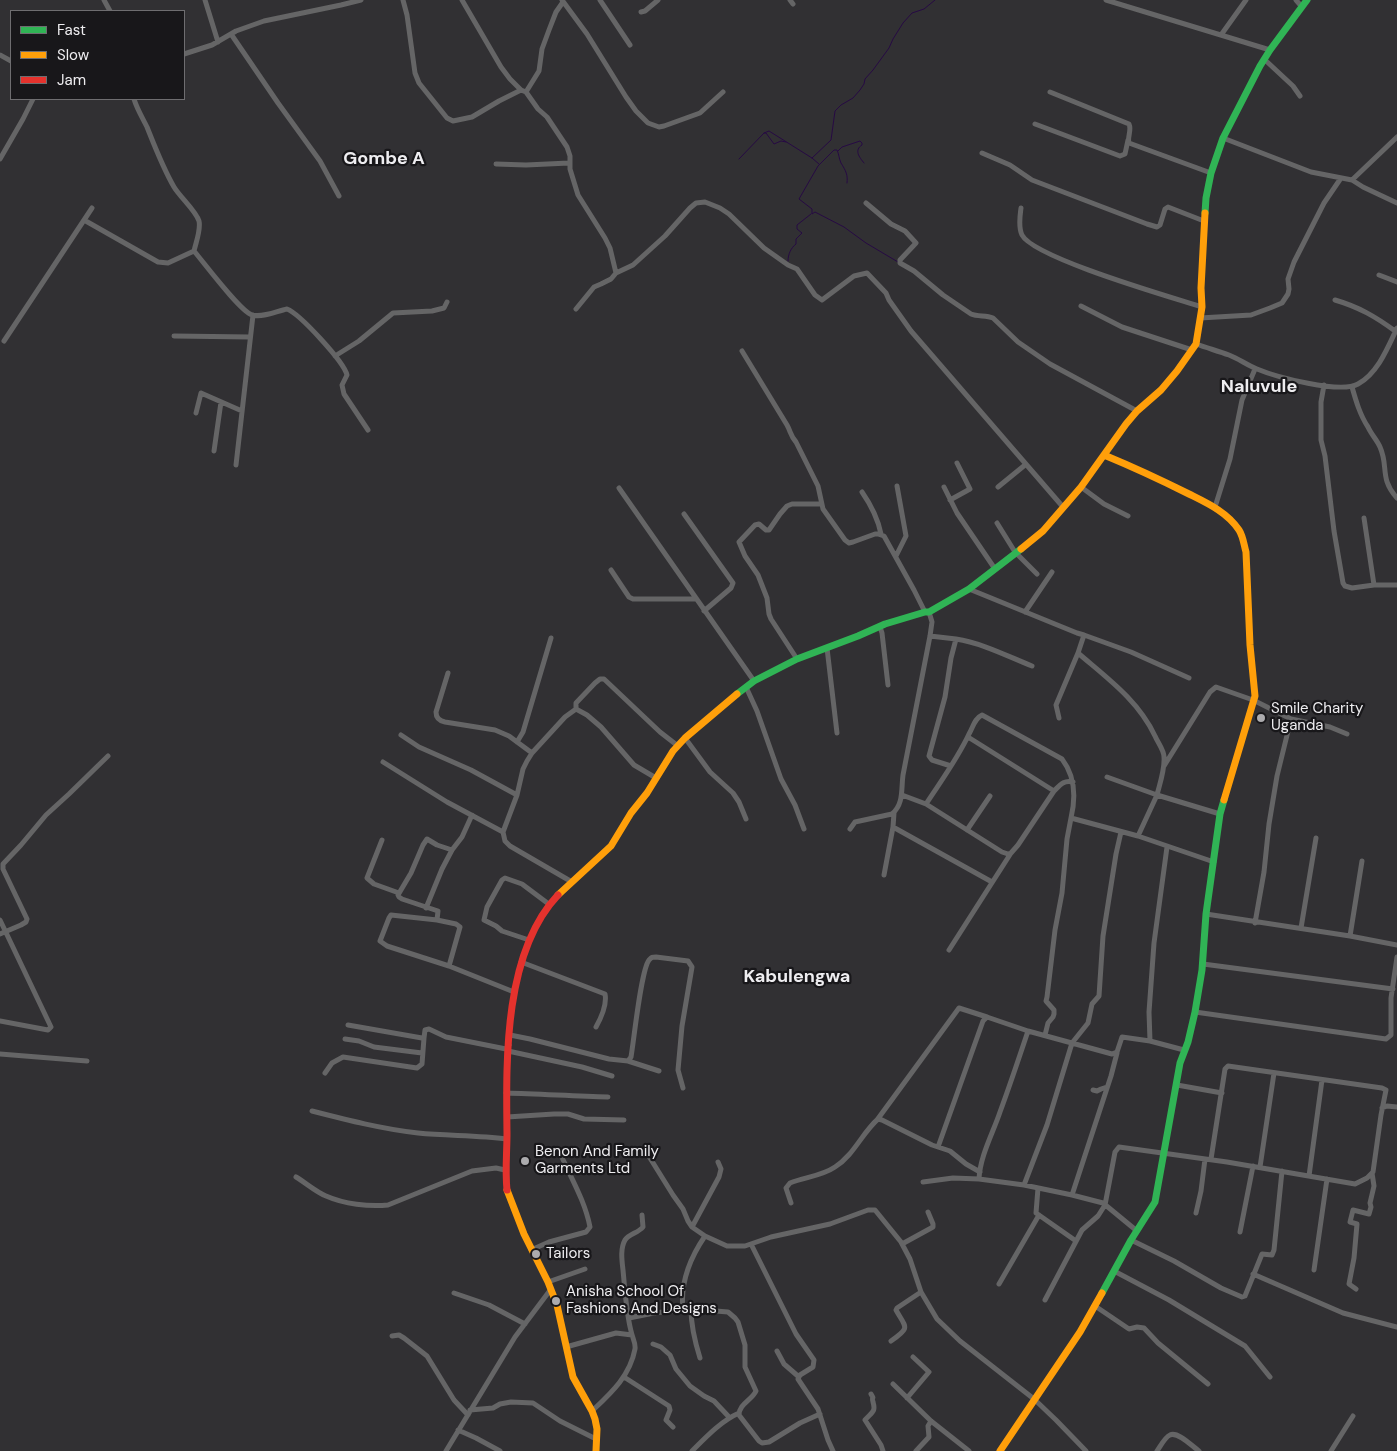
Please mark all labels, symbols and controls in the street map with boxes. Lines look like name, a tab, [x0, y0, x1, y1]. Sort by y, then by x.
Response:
legend	[10, 10, 185, 100]
text: Fast	[57, 20, 86, 40]
text: Slow	[57, 45, 89, 65]
text: Jam	[57, 70, 86, 90]
district label: Gombe A	[343, 148, 425, 170]
district label: Naluvule	[1221, 376, 1297, 398]
place label: Smile Charity Uganda	[1271, 700, 1363, 735]
marker: Smile Charity Uganda	[1255, 712, 1267, 724]
district label: Kabulengwa	[744, 966, 850, 988]
place label: Benon And Family Garments Ltd	[535, 1143, 659, 1178]
marker: Benon And Family Garments Ltd	[519, 1155, 531, 1167]
place label: Tailors	[546, 1245, 590, 1263]
marker: Tailors	[530, 1248, 542, 1260]
place label: Anisha School Of Fashions And Designs	[566, 1283, 717, 1318]
marker: Anisha School Of Fashions And Designs	[550, 1295, 562, 1307]

